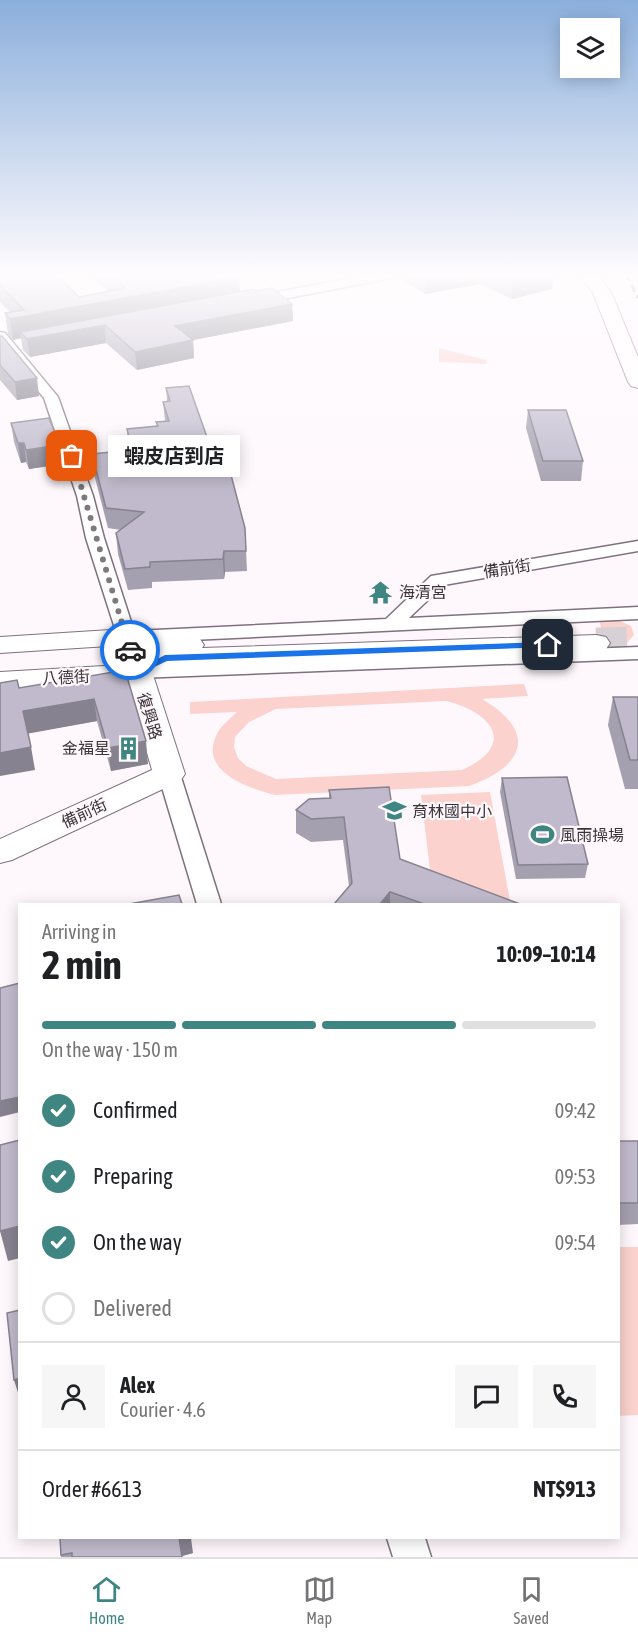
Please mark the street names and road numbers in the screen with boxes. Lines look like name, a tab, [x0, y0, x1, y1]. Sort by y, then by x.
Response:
street label: 備前街	[482, 555, 532, 581]
street label: 八德街	[42, 667, 90, 687]
street label: 復興路	[134, 690, 166, 742]
street label: 備前街	[58, 795, 110, 831]

